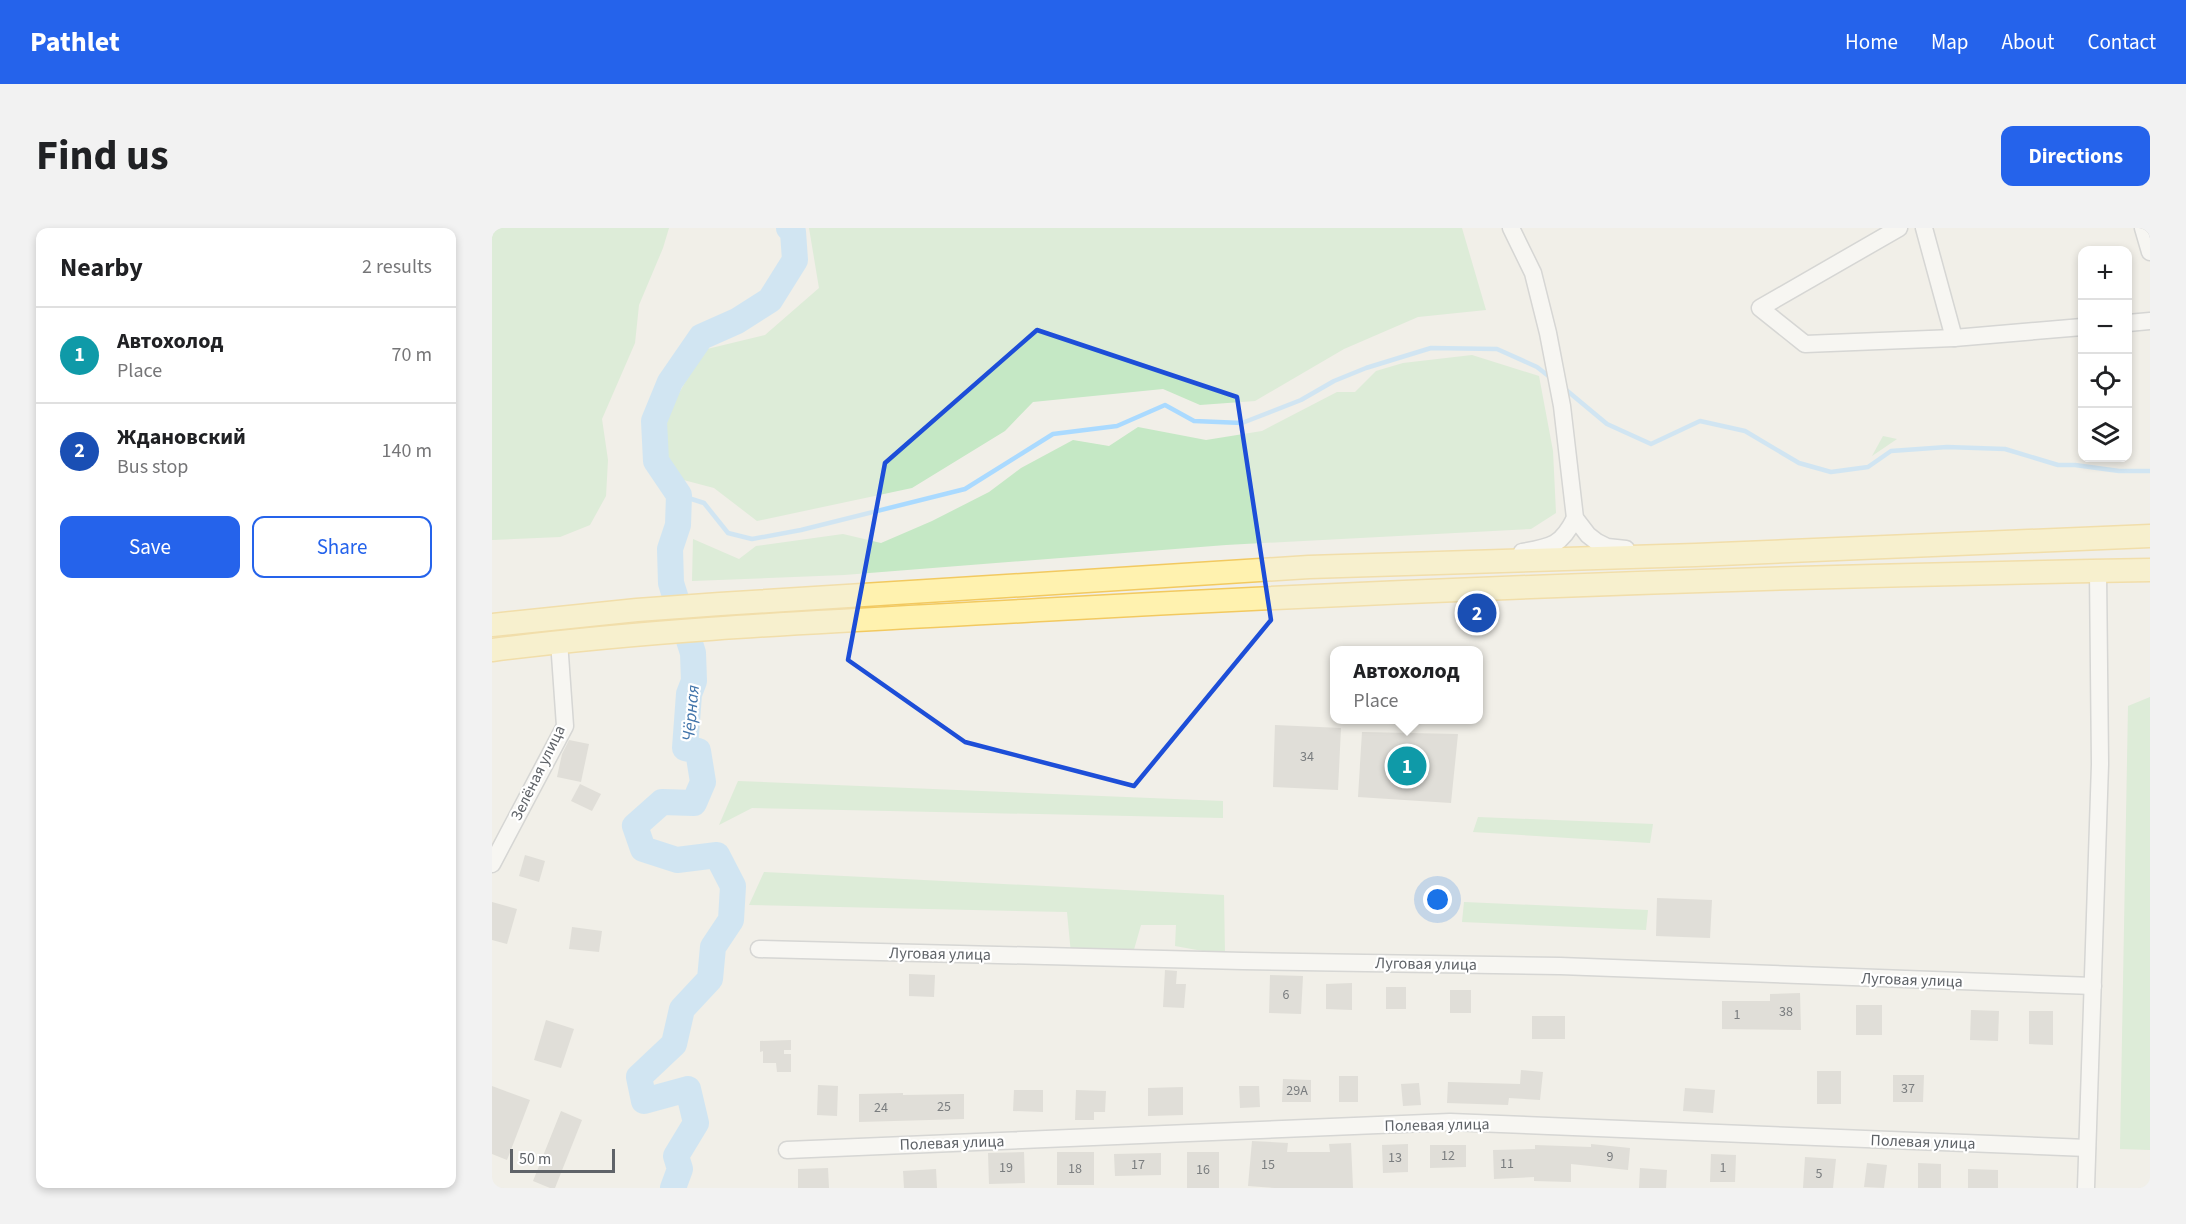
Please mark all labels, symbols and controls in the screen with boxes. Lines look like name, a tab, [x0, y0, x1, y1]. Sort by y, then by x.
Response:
text: Pathlet	[30, 22, 120, 62]
text: Home	[1845, 27, 1898, 57]
text: Map	[1931, 27, 1969, 57]
text: About	[2002, 27, 2054, 57]
text: Contact	[2087, 27, 2156, 57]
text: Find us	[36, 126, 169, 186]
button: Directions	[2001, 126, 2150, 186]
map controls	[2078, 246, 2132, 462]
button: +	[2078, 246, 2132, 300]
text: Nearby	[60, 249, 143, 286]
text: 2 results	[362, 253, 432, 281]
button: −	[2078, 300, 2132, 354]
text: Автохолод	[117, 325, 223, 357]
text: 1	[74, 341, 85, 369]
text: 70 m	[392, 341, 432, 369]
button: locate	[2078, 354, 2132, 408]
text: Place	[117, 357, 162, 385]
button: layers	[2078, 408, 2132, 462]
text: Ждановский	[117, 421, 246, 453]
text: 2	[74, 437, 85, 465]
text: 140 m	[382, 437, 432, 465]
text: Bus stop	[117, 453, 188, 481]
button: Save	[60, 516, 240, 578]
button: Share	[252, 516, 432, 578]
pin: 2	[1458, 590, 1496, 636]
popup	[1330, 646, 1483, 724]
text: Автохолод	[1353, 655, 1460, 687]
water label: Чёрная	[676, 683, 706, 742]
text: Place	[1353, 687, 1398, 715]
street label: Зелёная улица	[505, 722, 571, 824]
pin: 1	[1388, 744, 1426, 788]
house number: 34	[1300, 747, 1314, 767]
your location	[1423, 885, 1452, 914]
street label: Луговая улица	[889, 942, 991, 966]
street label: Луговая улица	[1375, 952, 1477, 976]
street label: Луговая улица	[1861, 967, 1963, 993]
house number: 6	[1283, 985, 1290, 1005]
house number: 38	[1779, 1002, 1793, 1022]
house number: 1	[1734, 1005, 1741, 1025]
house number: 37	[1901, 1079, 1915, 1099]
house number: 29А	[1286, 1081, 1308, 1101]
house number: 25	[937, 1097, 951, 1117]
house number: 24	[874, 1098, 888, 1118]
street label: Полевая улица	[1384, 1113, 1490, 1137]
street label: Полевая улица	[1870, 1129, 1976, 1155]
street label: Полевая улица	[899, 1130, 1005, 1156]
scale bar	[510, 1146, 615, 1174]
house number: 12	[1441, 1146, 1455, 1166]
house number: 9	[1607, 1147, 1614, 1167]
text: 50 m	[519, 1148, 551, 1170]
house number: 13	[1388, 1148, 1402, 1168]
house number: 11	[1500, 1154, 1514, 1174]
house number: 17	[1131, 1155, 1145, 1175]
house number: 15	[1261, 1155, 1275, 1175]
house number: 19	[999, 1158, 1013, 1178]
house number: 1	[1720, 1158, 1727, 1178]
house number: 18	[1068, 1159, 1082, 1179]
house number: 16	[1196, 1160, 1210, 1180]
house number: 5	[1816, 1164, 1823, 1184]

